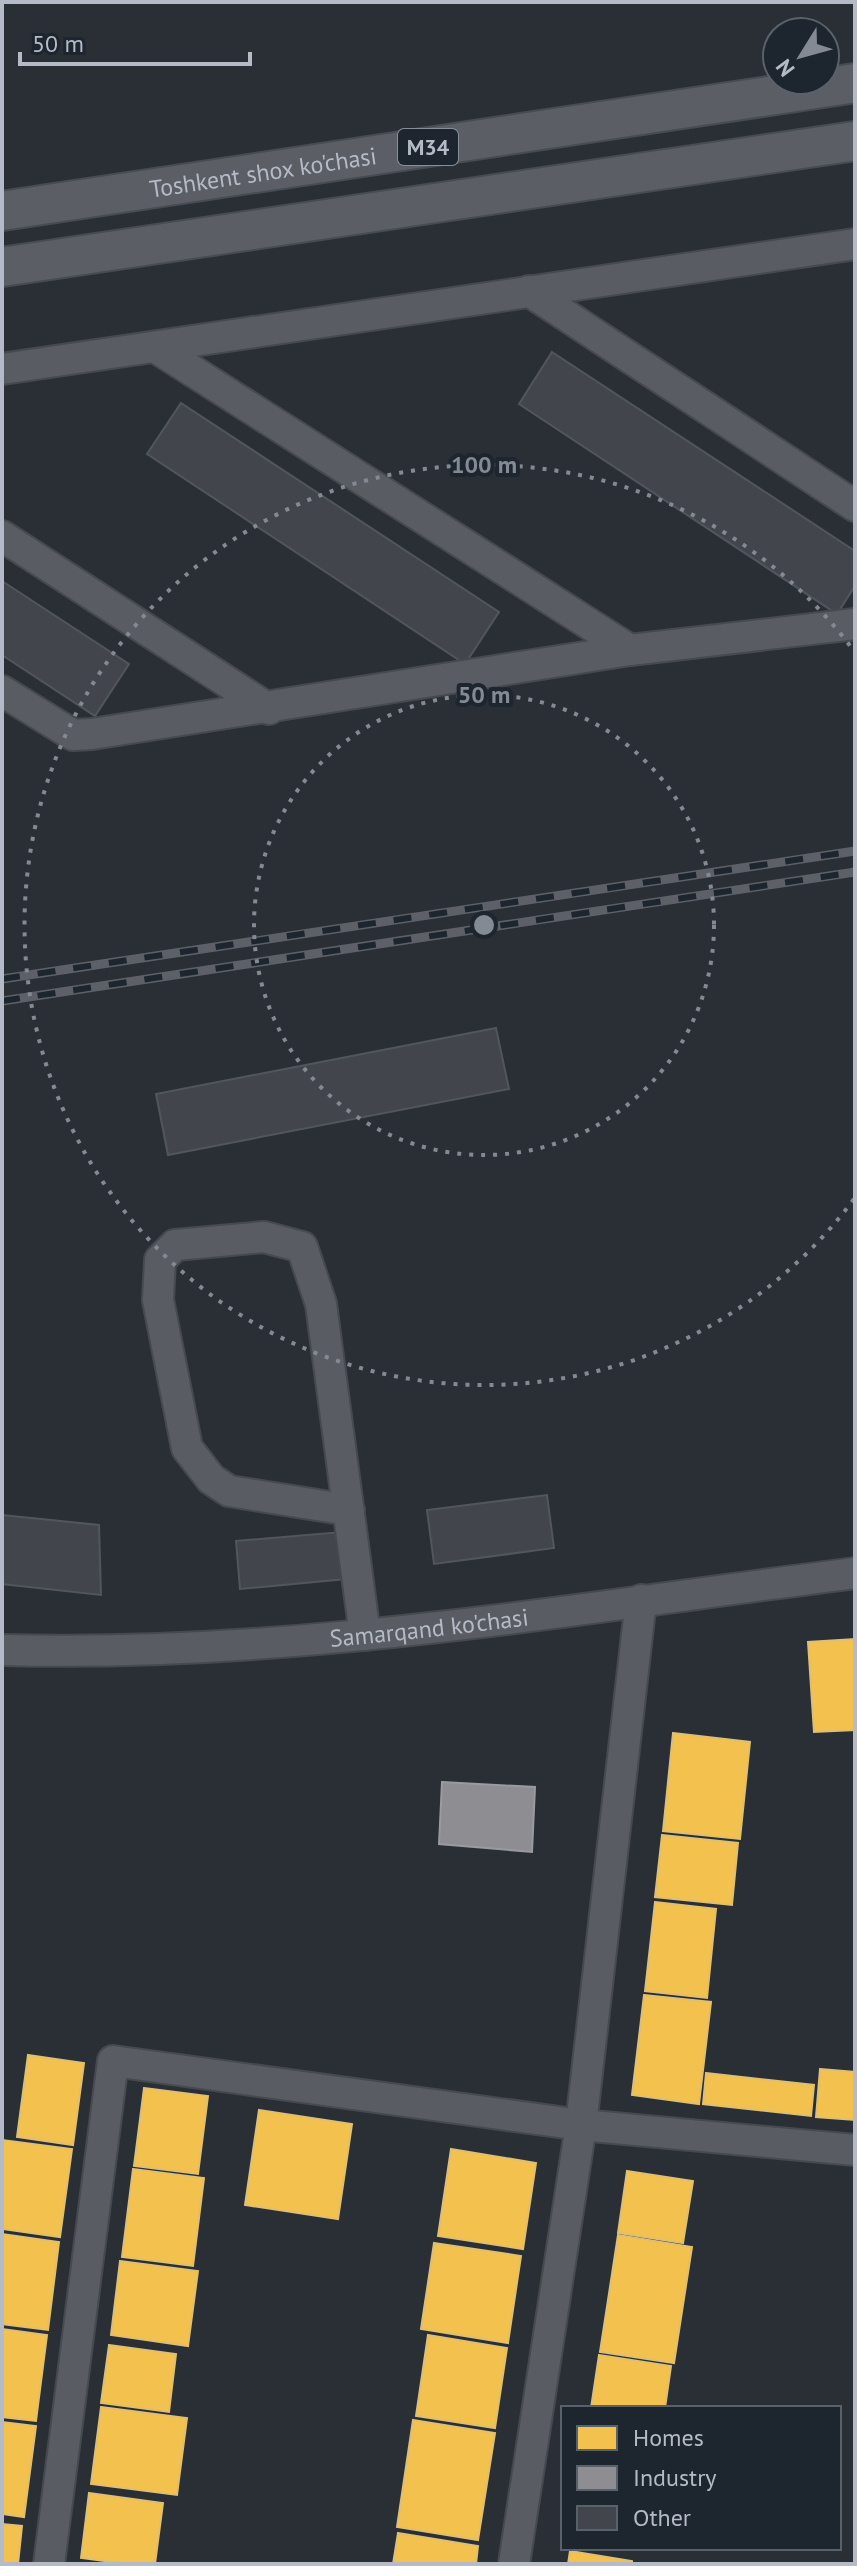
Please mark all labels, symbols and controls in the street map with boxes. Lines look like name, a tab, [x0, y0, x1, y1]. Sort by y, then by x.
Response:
scale bar	[20, 16, 250, 66]
north arrow	[761, 16, 841, 96]
text: 50 m	[32, 28, 84, 59]
text: N	[769, 54, 801, 82]
road number: M34	[398, 129, 458, 165]
street label: Toshkent shox ko'chasi	[147, 139, 379, 204]
text: 100 m	[451, 449, 517, 480]
text: 50 m	[458, 679, 510, 710]
centre of rings	[470, 911, 498, 939]
street label: Samarqand ko'chasi	[328, 1601, 530, 1653]
legend	[561, 2406, 841, 2550]
text: Homes	[633, 2422, 704, 2453]
text: Industry	[633, 2462, 717, 2493]
text: Other	[633, 2502, 691, 2533]

